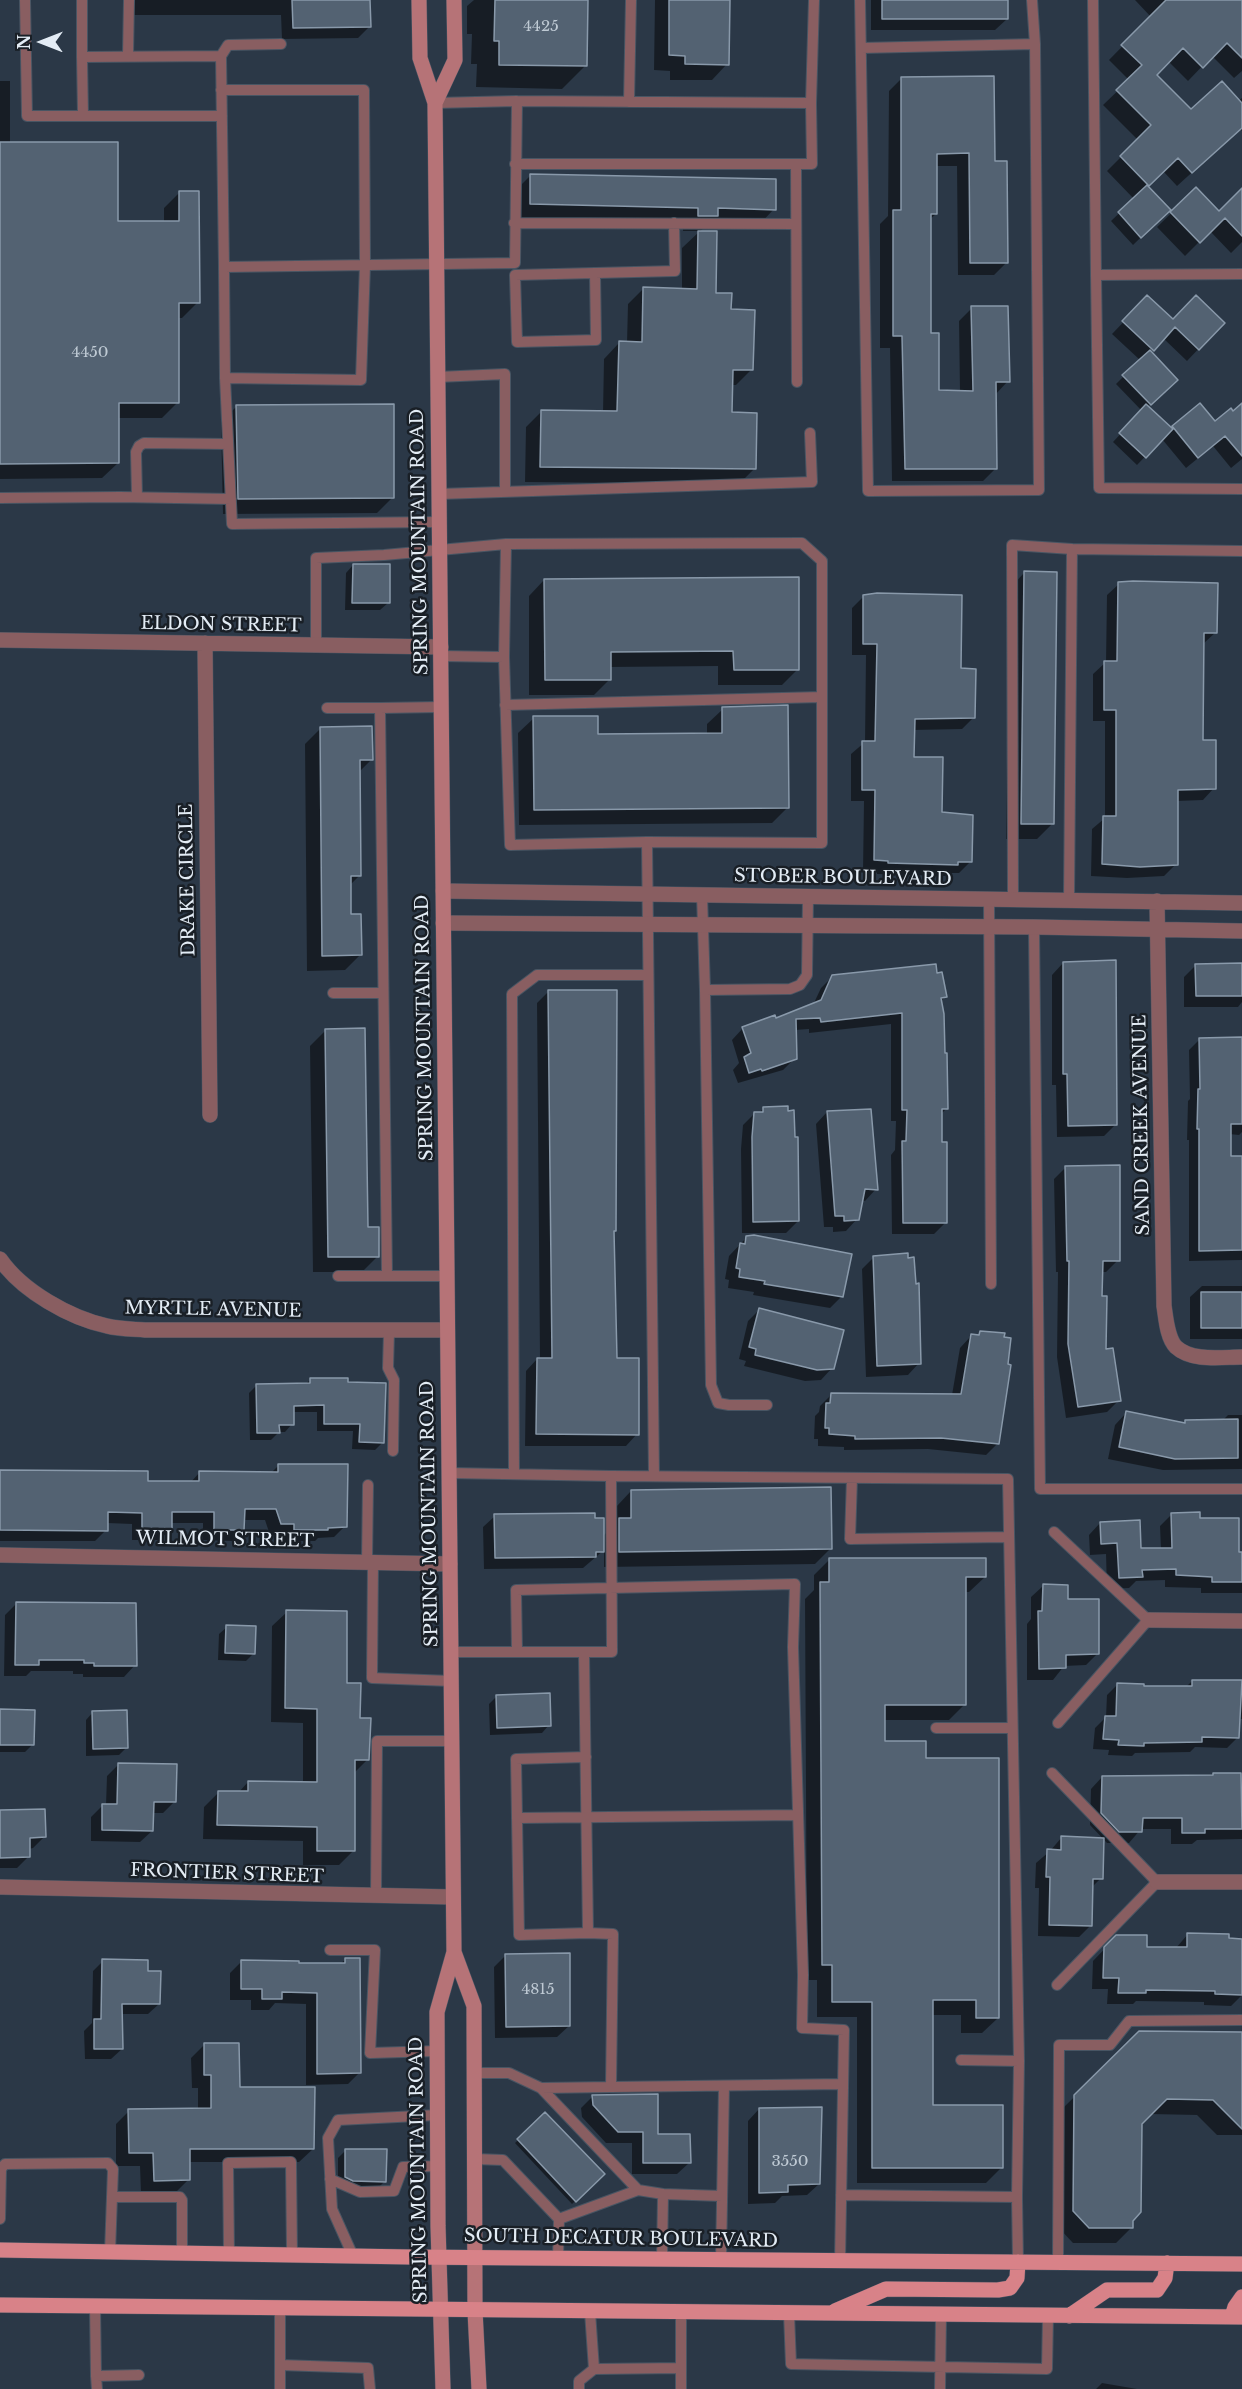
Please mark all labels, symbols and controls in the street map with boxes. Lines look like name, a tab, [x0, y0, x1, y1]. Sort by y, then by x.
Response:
north arrow	[12, 12, 72, 72]
house number: 4425	[523, 18, 559, 36]
text: N	[14, 34, 34, 50]
house number: 4450	[72, 344, 108, 362]
street label: SPRING MOUNTAIN ROAD	[407, 409, 433, 675]
street label: ELDON STREET	[140, 613, 302, 637]
street label: DRAKE CIRCLE	[176, 804, 200, 956]
street label: STOBER BOULEVARD	[734, 865, 952, 891]
street label: SPRING MOUNTAIN ROAD	[412, 895, 438, 1161]
street label: SAND CREEK AVENUE	[1129, 1014, 1155, 1236]
street label: MYRTLE AVENUE	[124, 1298, 302, 1322]
street label: SPRING MOUNTAIN ROAD	[417, 1381, 443, 1647]
street label: WILMOT STREET	[136, 1528, 314, 1552]
street label: FRONTIER STREET	[130, 1860, 324, 1888]
house number: 4815	[521, 1981, 555, 1999]
street label: SPRING MOUNTAIN ROAD	[406, 2037, 432, 2303]
house number: 3550	[772, 2153, 808, 2171]
street label: SOUTH DECATUR BOULEVARD	[464, 2225, 778, 2253]

